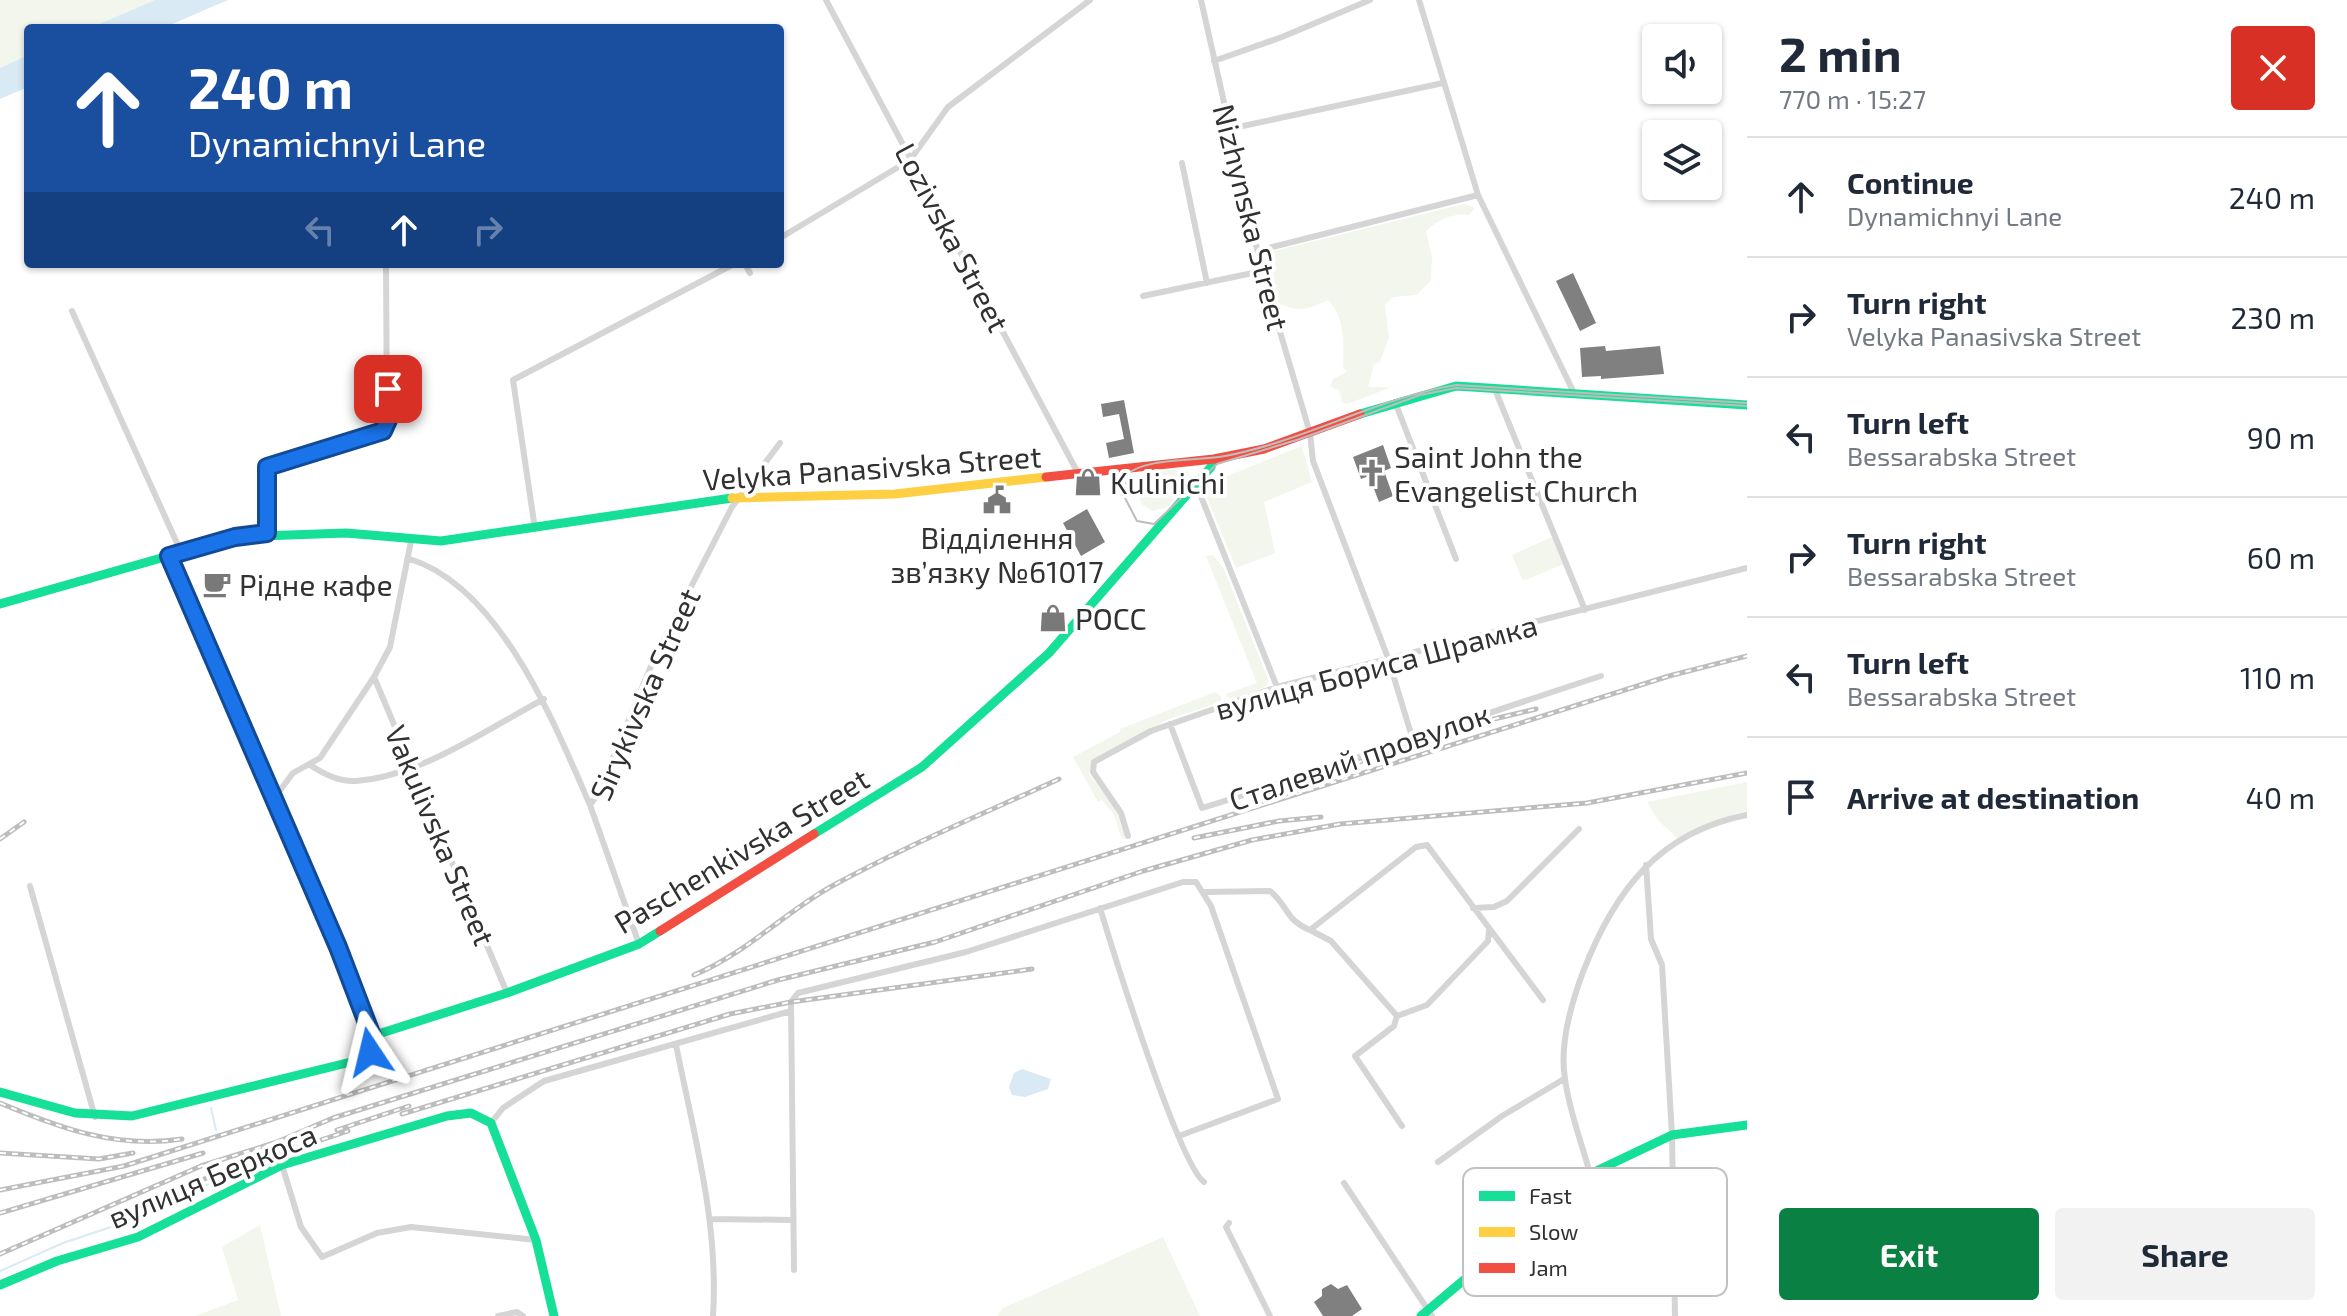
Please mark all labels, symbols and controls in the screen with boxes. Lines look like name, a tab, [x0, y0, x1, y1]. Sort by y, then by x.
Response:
map controls	[1642, 24, 1722, 200]
button: sound	[1642, 24, 1722, 104]
text: 2 min	[1779, 24, 1902, 82]
button: close	[2231, 26, 2315, 110]
text: 240 m	[188, 53, 353, 120]
icon: ahead	[56, 56, 160, 160]
text: 770 m · 15:27	[1779, 83, 1926, 114]
street label: Nizhynska Street	[1207, 100, 1297, 334]
button: layers	[1642, 120, 1722, 200]
text: Dynamichnyi Lane	[188, 121, 486, 164]
street label: Lozivska Street	[888, 137, 1018, 337]
text: Continue	[1847, 164, 1974, 200]
icon: ahead	[1779, 175, 1823, 219]
text: 240 m	[2229, 179, 2315, 215]
text: Dynamichnyi Lane	[1847, 200, 2062, 231]
icon: left	[298, 208, 342, 252]
icon: ahead	[382, 208, 426, 252]
icon: right	[466, 208, 510, 252]
text: Turn right	[1847, 284, 1987, 320]
icon: right	[1779, 295, 1823, 339]
text: 230 m	[2230, 299, 2315, 335]
text: Velyka Panasivska Street	[1847, 320, 2141, 351]
pin	[354, 355, 422, 423]
icon: arrive	[366, 367, 410, 411]
text: Turn left	[1847, 404, 1969, 440]
icon: left	[1779, 415, 1823, 459]
text: 90 m	[2247, 419, 2315, 455]
street label: Velyka Panasivska Street	[701, 437, 1043, 497]
place label: Saint John the Evangelist Church	[1394, 438, 1638, 508]
text: Bessarabska Street	[1847, 440, 2076, 471]
church icon: Saint John the Evangelist Church	[1357, 458, 1387, 488]
place label: Kulinichi	[1110, 464, 1225, 500]
shop icon: Kulinichi	[1073, 467, 1103, 497]
public building icon: Відділення зв’язку №61017	[982, 485, 1012, 515]
place label: Відділення зв’язку №61017	[890, 519, 1104, 590]
text: Turn right	[1847, 524, 1987, 560]
icon: right	[1779, 535, 1823, 579]
text: 60 m	[2247, 539, 2315, 575]
text: Bessarabska Street	[1847, 560, 2076, 591]
place label: Рідне кафе	[239, 566, 393, 602]
cafe icon: Рідне кафе	[202, 569, 232, 599]
street label: Sirykivska Street	[581, 583, 707, 805]
place label: РОСС	[1075, 600, 1147, 636]
shop icon: РОСС	[1038, 603, 1068, 633]
street label: вулиця Бориса Шрамка	[1211, 606, 1541, 727]
text: Turn left	[1847, 644, 1969, 680]
icon: left	[1779, 655, 1823, 699]
text: 110 m	[2240, 659, 2315, 695]
text: Bessarabska Street	[1847, 680, 2076, 711]
street label: Сталевий провулок	[1224, 694, 1494, 818]
street label: Vakulivska Street	[378, 720, 504, 950]
street label: Paschenkivska Street	[607, 760, 875, 940]
icon: arrive	[1779, 775, 1823, 819]
text: Arrive at destination	[1847, 779, 2139, 815]
text: 40 m	[2245, 779, 2315, 815]
position arrow	[328, 1010, 412, 1094]
street label: вулиця Беркоса	[102, 1115, 322, 1236]
legend	[1463, 1168, 1727, 1296]
text: Fast	[1529, 1182, 1572, 1208]
button: Exit	[1779, 1208, 2039, 1300]
button: Share	[2055, 1208, 2315, 1300]
text: Slow	[1529, 1218, 1578, 1244]
text: Jam	[1529, 1254, 1568, 1280]

